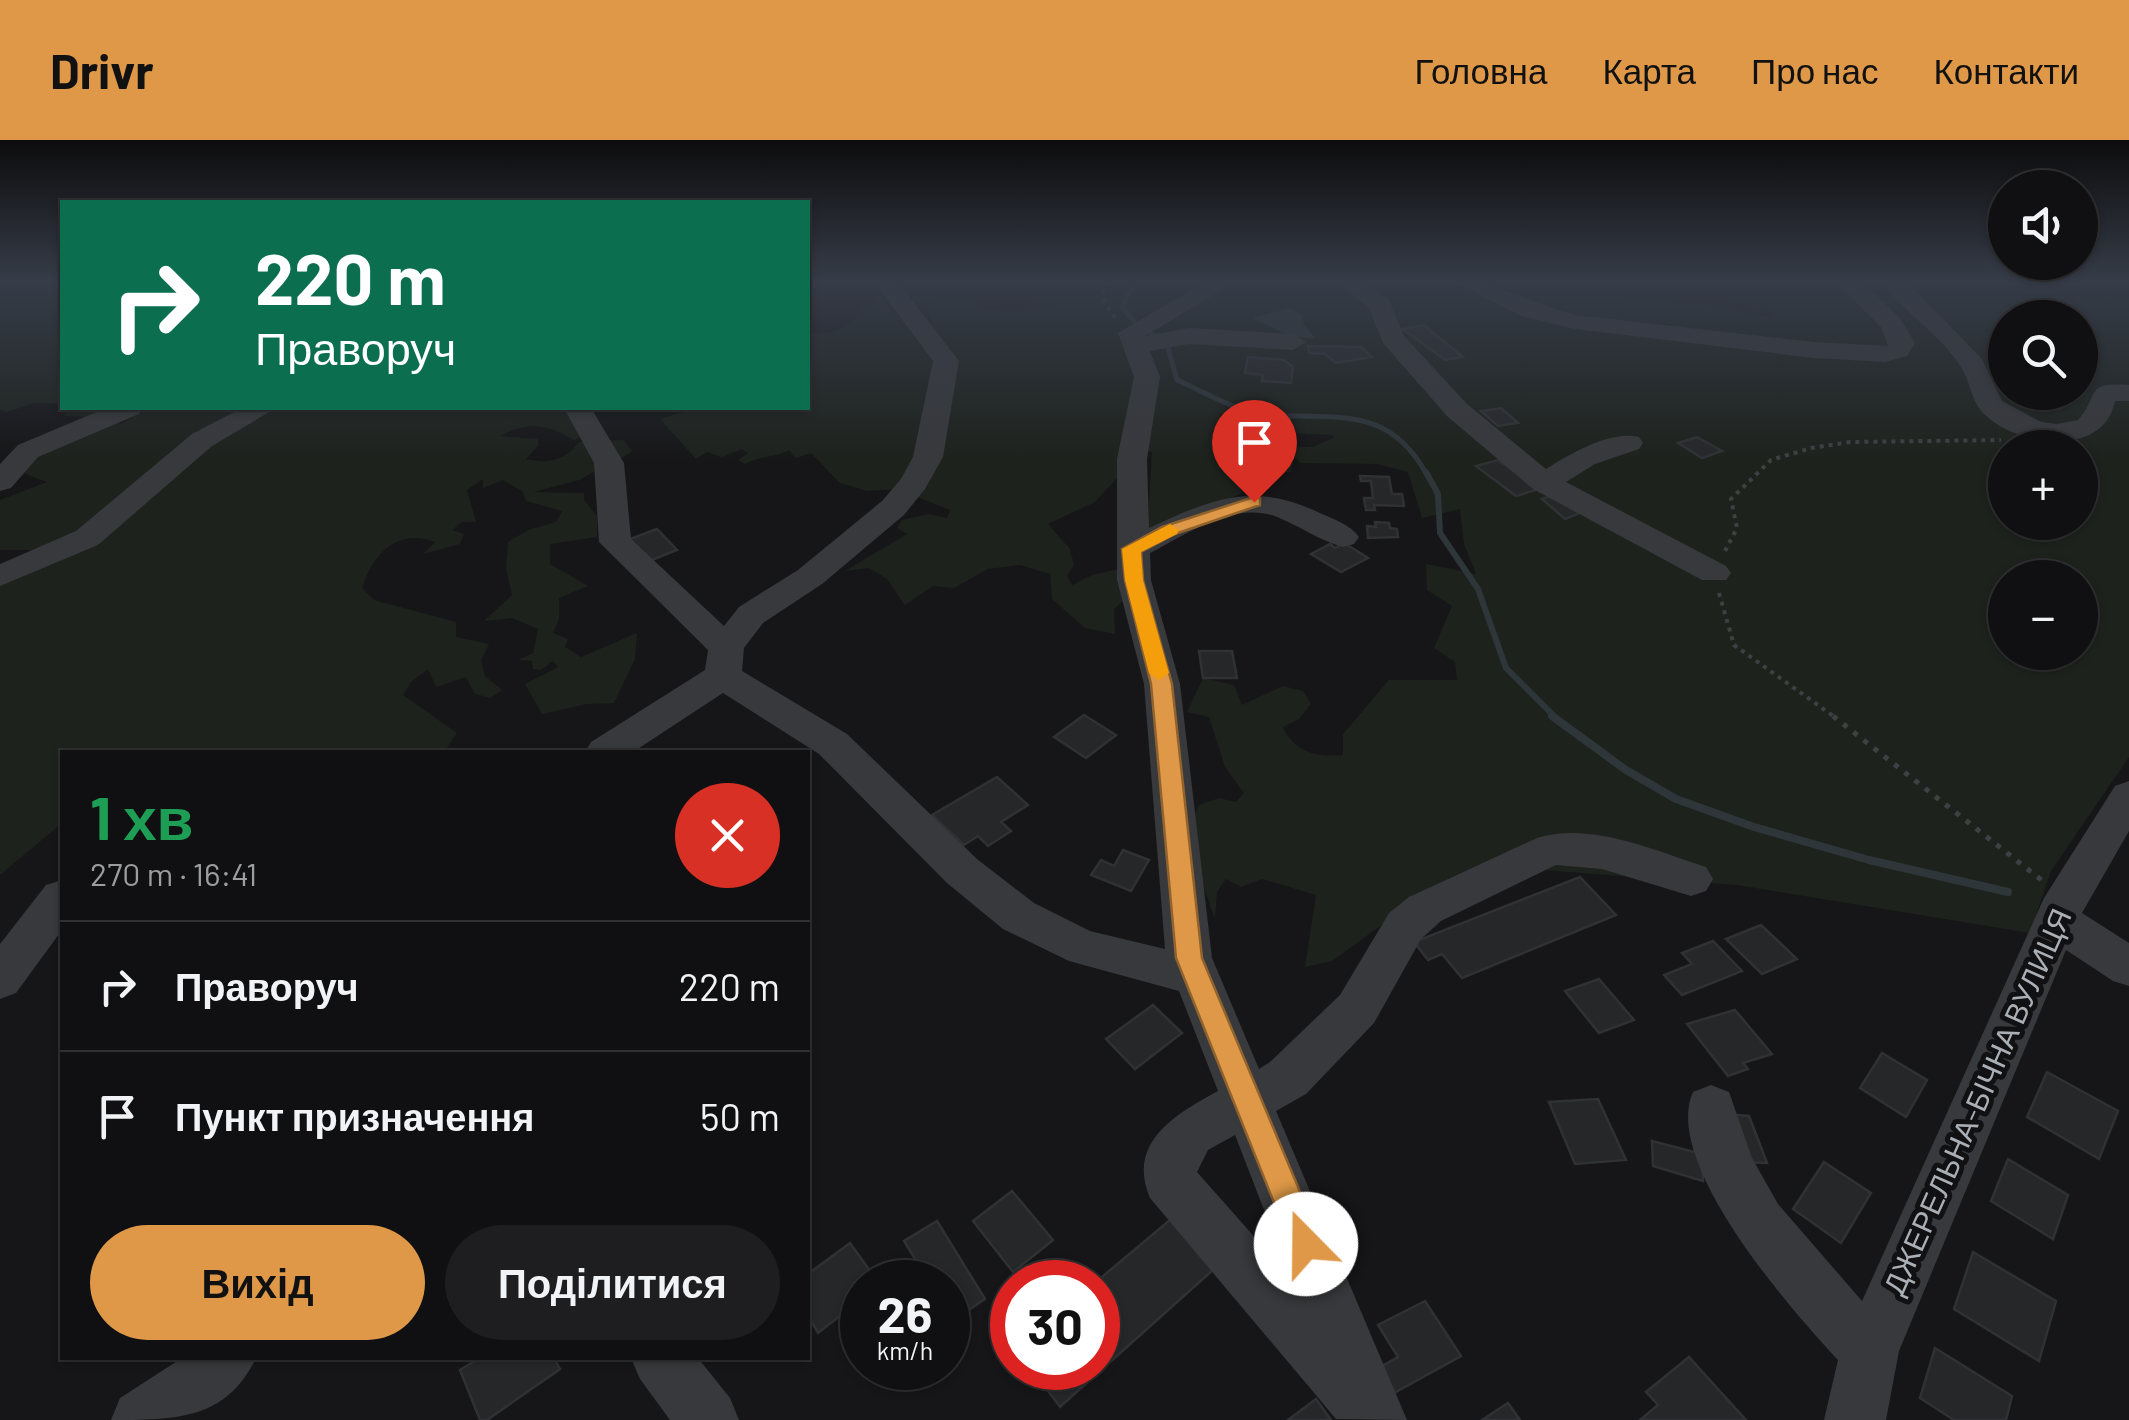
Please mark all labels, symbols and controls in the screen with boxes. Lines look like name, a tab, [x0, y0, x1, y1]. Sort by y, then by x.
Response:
text: Drivr	[50, 41, 154, 99]
text: Головна	[1414, 49, 1547, 91]
text: Карта	[1602, 49, 1696, 91]
text: Про нас	[1751, 49, 1878, 91]
text: Контакти	[1933, 49, 2079, 91]
map controls	[1988, 170, 2098, 670]
button: sound	[1988, 170, 2098, 280]
text: 220 m	[255, 235, 446, 319]
icon: right	[90, 240, 220, 370]
button: search	[1988, 300, 2098, 410]
text: Праворуч	[255, 320, 456, 374]
pin	[1212, 400, 1297, 503]
icon: arrive	[1227, 415, 1282, 470]
button: +	[1988, 430, 2098, 540]
button: −	[1988, 560, 2098, 670]
text: 1 хв	[90, 780, 194, 852]
button: close	[675, 783, 780, 888]
text: 270 m · 16:41	[90, 854, 257, 892]
street label: ДЖЕРЕЛЬНА-БІЧНА ВУЛИЦЯ	[1875, 903, 2078, 1300]
icon: right	[90, 959, 145, 1014]
text: Праворуч	[175, 963, 359, 1009]
text: 220 m	[679, 963, 780, 1009]
icon: arrive	[90, 1089, 145, 1144]
text: Пункт призначення	[175, 1093, 534, 1139]
text: 50 m	[700, 1093, 780, 1139]
position arrow	[1254, 1192, 1358, 1296]
button: Вихід	[90, 1225, 425, 1340]
button: Поділитися	[445, 1225, 780, 1340]
speed limit sign: 30	[990, 1260, 1120, 1390]
text: 26	[878, 1283, 932, 1343]
text: km/h	[877, 1335, 933, 1365]

